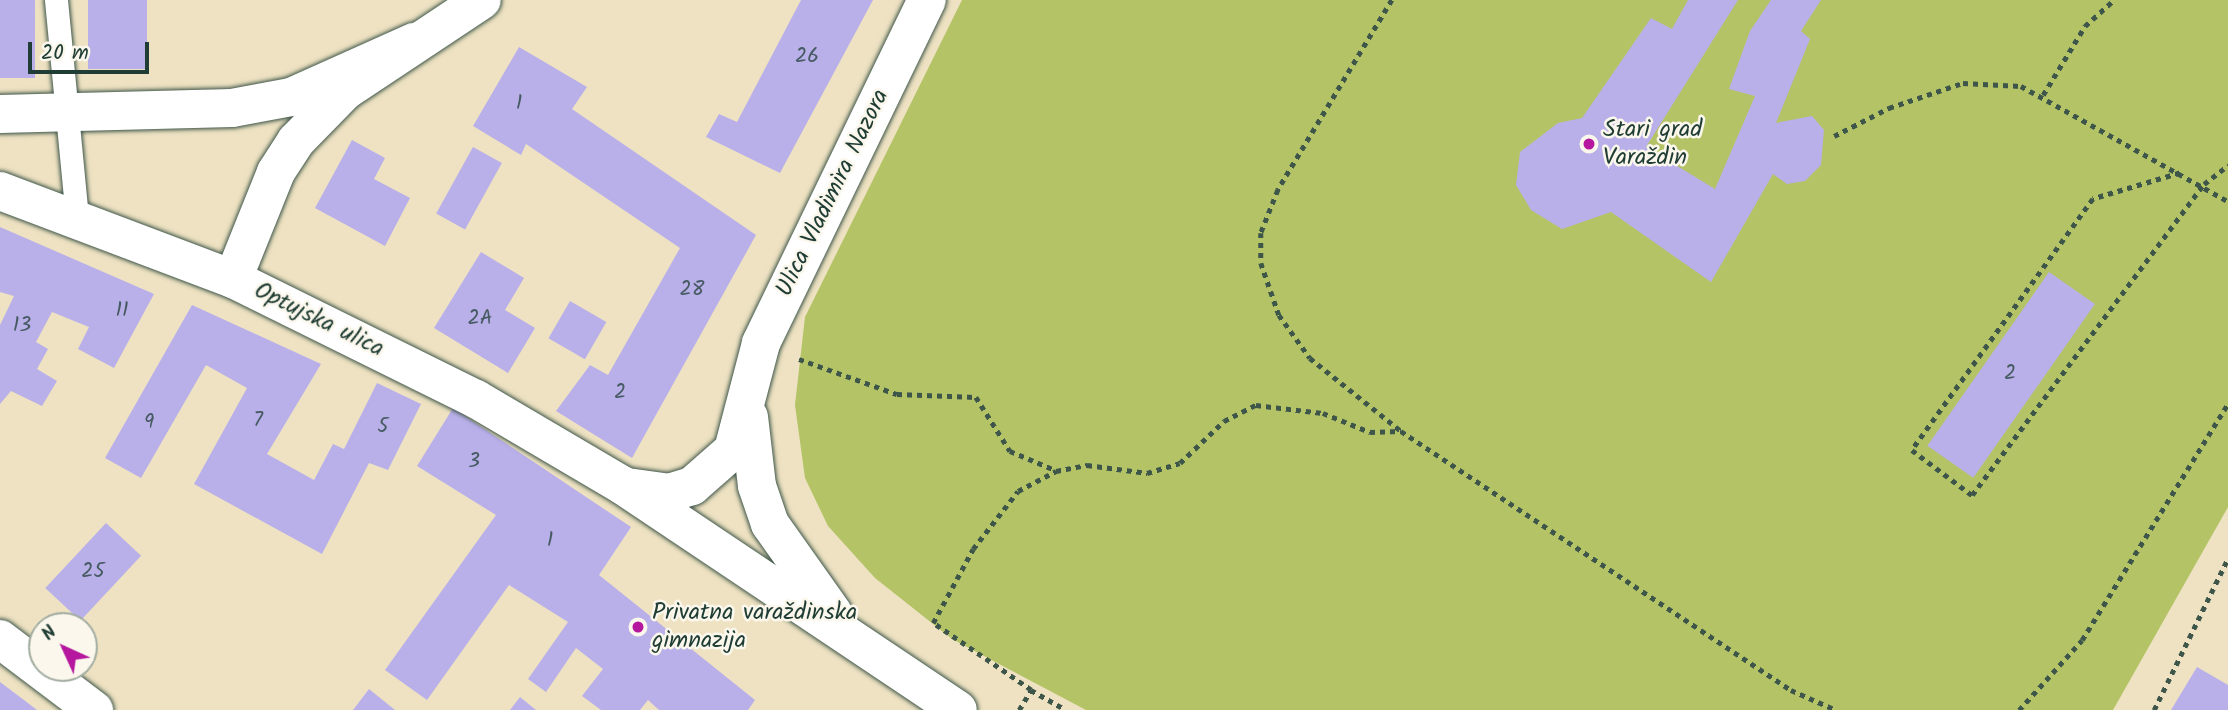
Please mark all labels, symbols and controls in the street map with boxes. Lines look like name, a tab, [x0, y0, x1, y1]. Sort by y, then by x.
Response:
scale bar	[32, 28, 152, 72]
text: 20 m	[41, 37, 89, 70]
house number: 26	[795, 44, 819, 70]
street label: Ulica Vladimira Nazora	[770, 85, 896, 301]
house number: 1	[516, 91, 522, 117]
place label: Stari grad Varaždin	[1603, 116, 1702, 172]
marker: Stari grad Varaždin	[1581, 136, 1597, 152]
street label: Optujska ulica	[250, 276, 388, 364]
house number: 28	[680, 277, 704, 303]
house number: 11	[115, 298, 129, 324]
house number: 2A	[468, 306, 492, 332]
house number: 13	[13, 313, 31, 339]
house number: 2	[2004, 361, 2016, 387]
house number: 2	[614, 380, 626, 406]
house number: 7	[253, 408, 263, 434]
house number: 9	[144, 410, 154, 436]
house number: 5	[377, 414, 389, 440]
house number: 3	[468, 449, 480, 475]
house number: 1	[547, 528, 553, 554]
house number: 25	[81, 559, 105, 585]
place label: Privatna varaždinska gimnazija	[652, 599, 857, 655]
north arrow	[28, 612, 98, 682]
text: N	[35, 619, 64, 648]
marker: Privatna varaždinska gimnazija	[630, 619, 646, 635]

